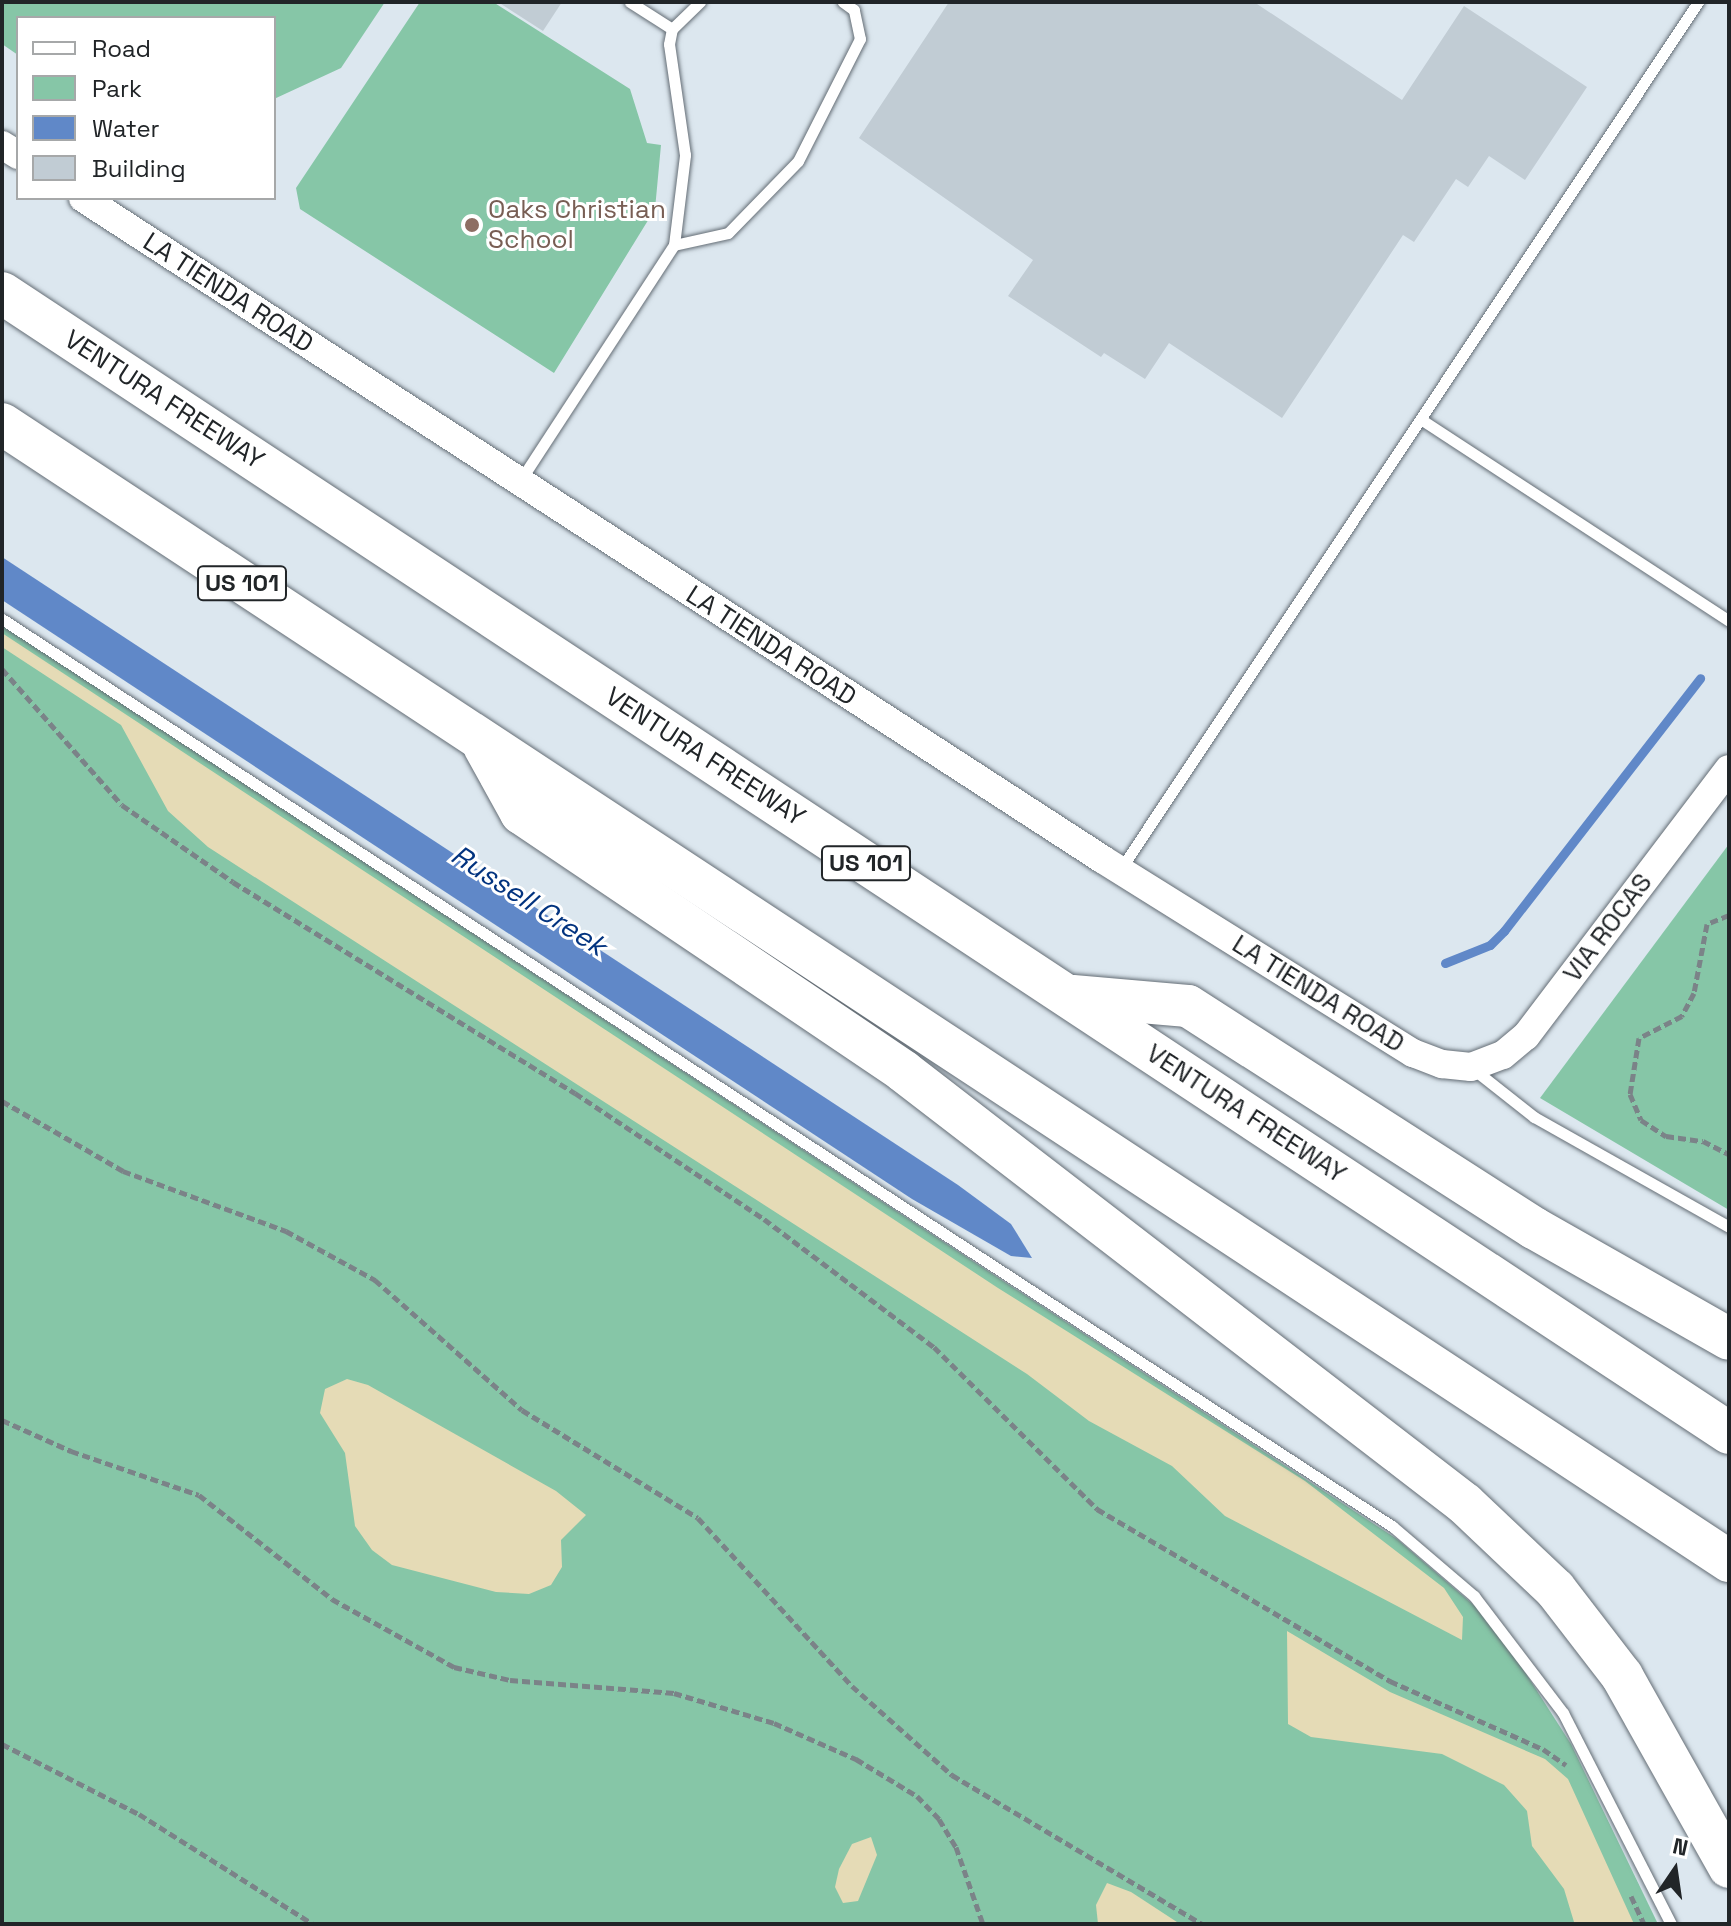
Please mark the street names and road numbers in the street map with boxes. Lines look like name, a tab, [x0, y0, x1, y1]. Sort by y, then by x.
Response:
street label: LA TIENDA ROAD	[136, 226, 320, 360]
street label: VENTURA FREEWAY	[58, 324, 270, 476]
road number: US 101	[196, 563, 288, 603]
street label: LA TIENDA ROAD	[679, 579, 863, 713]
street label: VENTURA FREEWAY	[599, 681, 811, 833]
road number: US 101	[820, 843, 912, 883]
street label: VIA ROCAS	[1557, 867, 1659, 989]
street label: LA TIENDA ROAD	[1226, 928, 1410, 1060]
street label: VENTURA FREEWAY	[1140, 1038, 1352, 1190]

